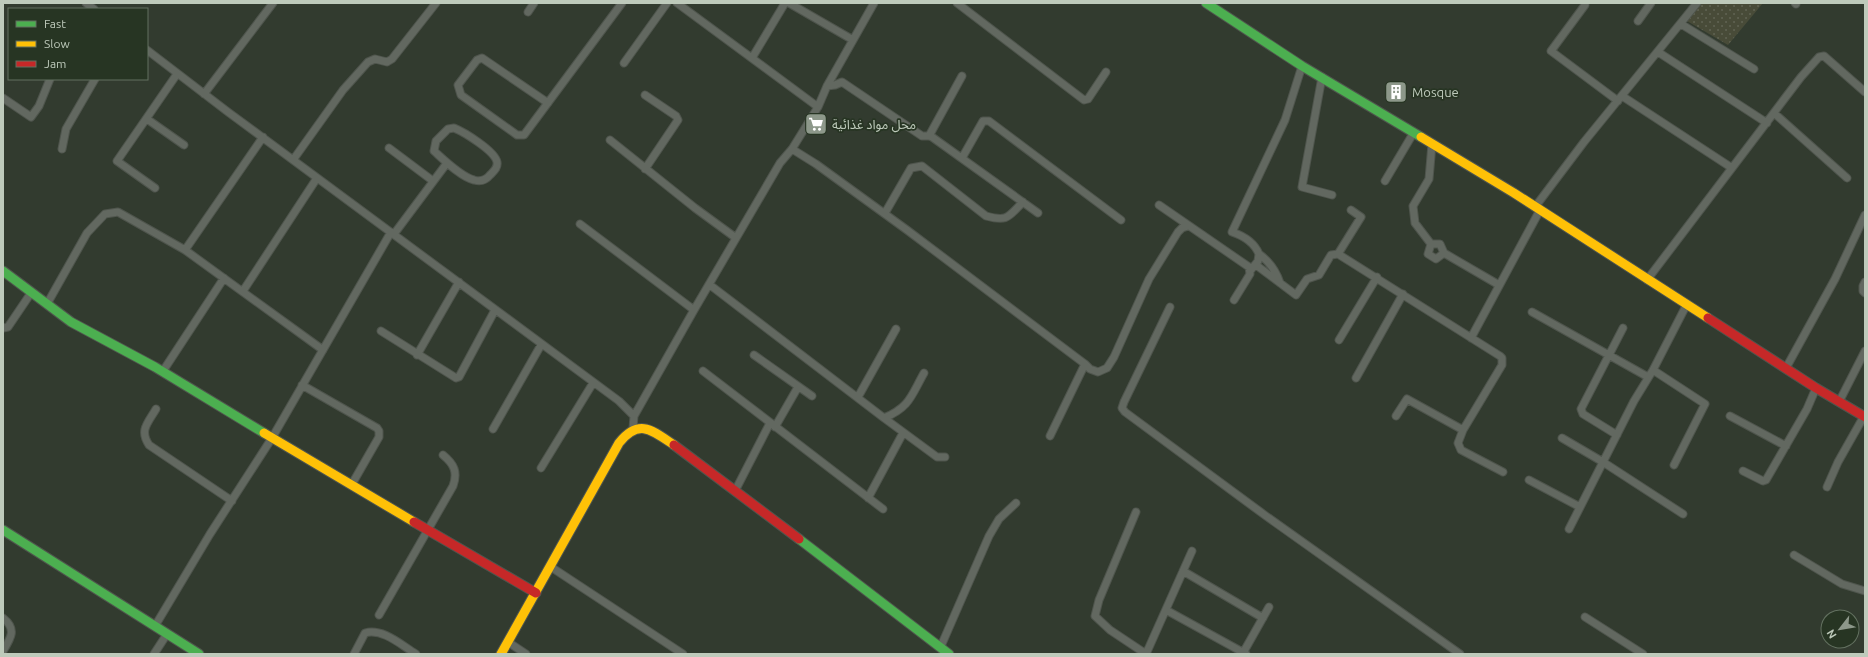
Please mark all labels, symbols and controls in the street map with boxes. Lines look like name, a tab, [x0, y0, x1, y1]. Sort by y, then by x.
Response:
legend	[8, 8, 148, 80]
text: Fast	[44, 17, 66, 30]
text: Slow	[44, 37, 70, 50]
text: Jam	[44, 57, 66, 70]
building icon: Mosque	[1383, 79, 1409, 105]
place label: Mosque	[1412, 85, 1459, 99]
supermarket icon: محل مواد غذائية	[803, 111, 829, 137]
place label: محل مواد غذائية	[832, 117, 916, 133]
north arrow	[1820, 609, 1860, 649]
text: N	[1824, 628, 1839, 641]

